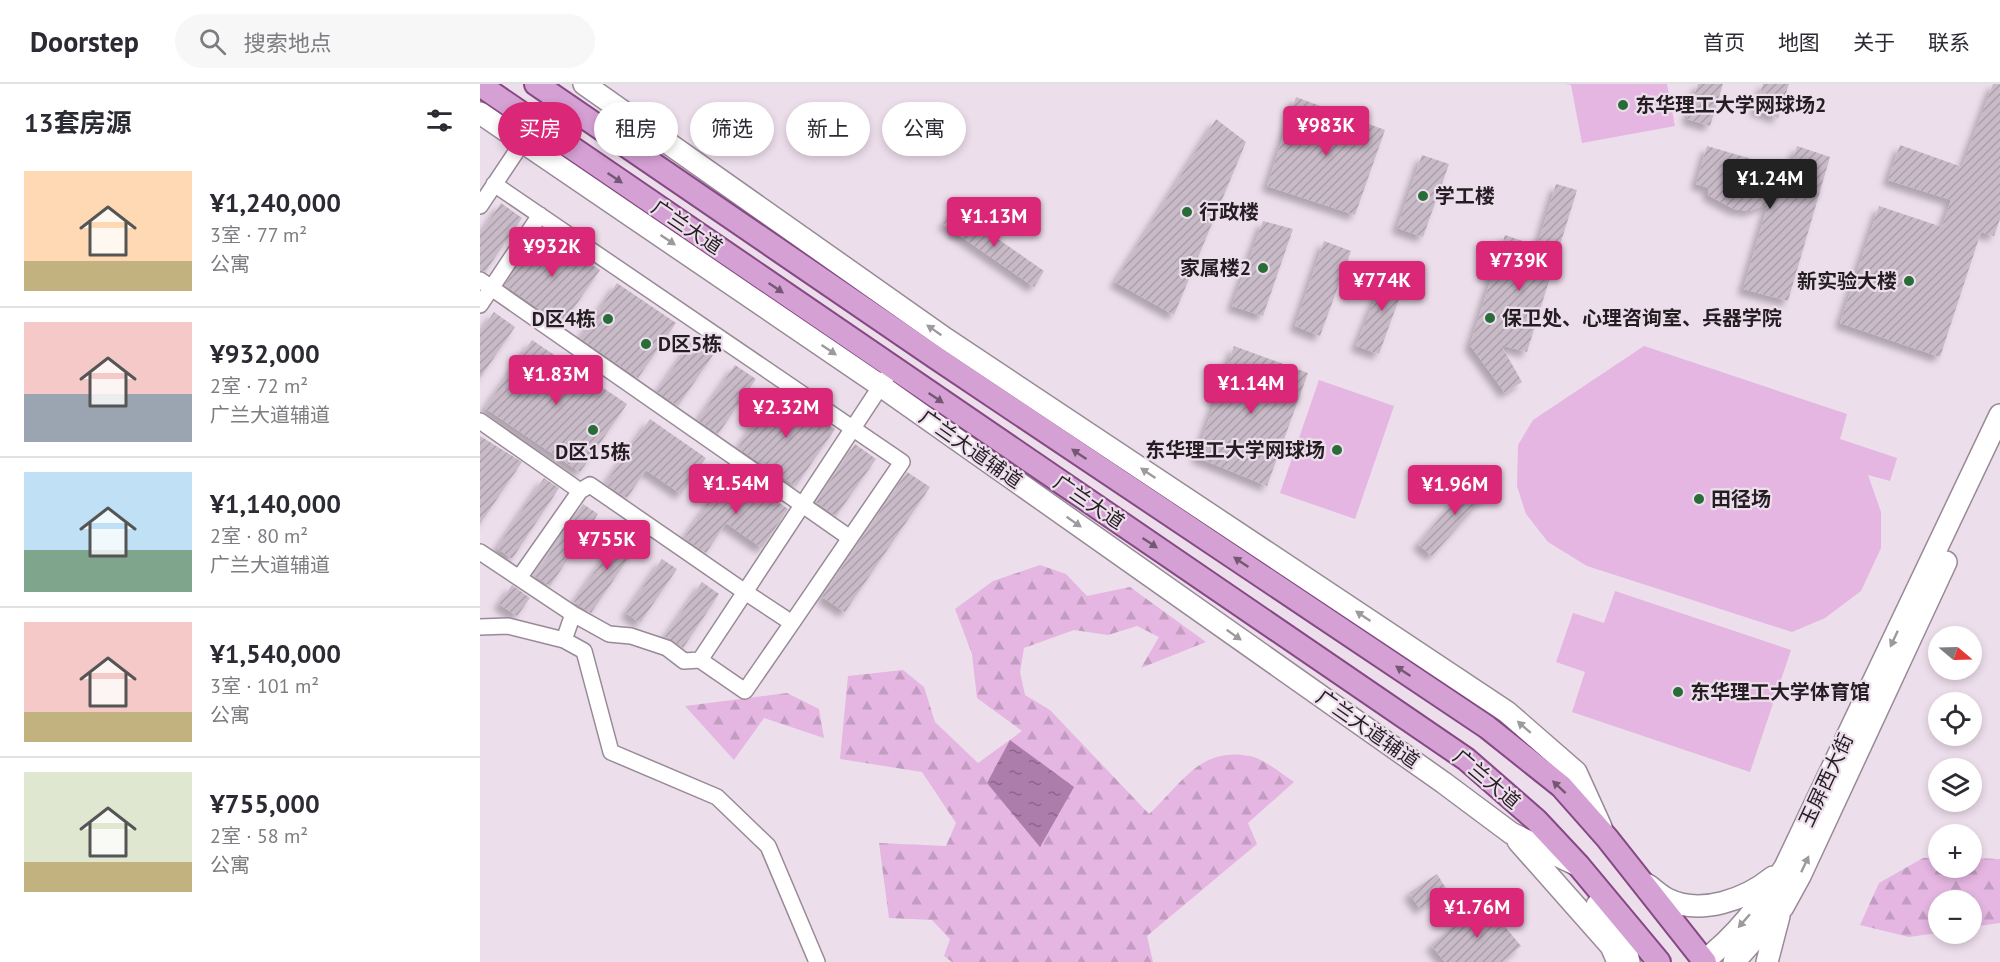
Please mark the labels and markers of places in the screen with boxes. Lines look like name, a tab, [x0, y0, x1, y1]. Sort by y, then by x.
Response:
place label: 东华理工大学网球场2	[1635, 92, 1826, 118]
marker: 东华理工大学网球场2	[1616, 98, 1630, 112]
pin: ¥983K	[1284, 106, 1368, 157]
pin: ¥1.24M	[1721, 159, 1819, 210]
place label: 学工楼	[1435, 183, 1495, 209]
marker: 学工楼	[1416, 189, 1430, 203]
pin: ¥1.13M	[945, 197, 1043, 248]
place label: 行政楼	[1199, 199, 1259, 225]
marker: 行政楼	[1180, 205, 1194, 219]
pin: ¥932K	[510, 227, 594, 278]
pin: ¥739K	[1477, 241, 1561, 292]
place label: 家属楼2	[1180, 255, 1251, 281]
marker: 家属楼2	[1256, 261, 1270, 275]
pin: ¥774K	[1340, 261, 1424, 312]
place label: 新实验大楼	[1797, 268, 1897, 294]
marker: 新实验大楼	[1902, 274, 1916, 288]
place label: 保卫处、心理咨询室、兵器学院	[1502, 305, 1782, 331]
place label: D区4栋	[532, 306, 596, 332]
marker: 保卫处、心理咨询室、兵器学院	[1483, 311, 1497, 325]
marker: D区4栋	[601, 312, 615, 326]
place label: D区5栋	[658, 331, 722, 357]
marker: D区5栋	[639, 337, 653, 351]
pin: ¥1.83M	[507, 355, 605, 406]
pin: ¥1.14M	[1202, 364, 1300, 415]
pin: ¥2.32M	[737, 388, 835, 439]
marker: D区15栋	[586, 423, 600, 437]
place label: 东华理工大学网球场	[1145, 437, 1325, 463]
place label: D区15栋	[555, 439, 631, 465]
marker: 东华理工大学网球场	[1330, 443, 1344, 457]
pin: ¥1.54M	[687, 464, 785, 515]
pin: ¥1.96M	[1406, 465, 1504, 516]
place label: 田径场	[1711, 486, 1771, 512]
marker: 田径场	[1692, 492, 1706, 506]
pin: ¥755K	[565, 520, 649, 571]
place label: 东华理工大学体育馆	[1690, 679, 1870, 705]
marker: 东华理工大学体育馆	[1671, 685, 1685, 699]
pin: ¥1.76M	[1428, 888, 1526, 939]

